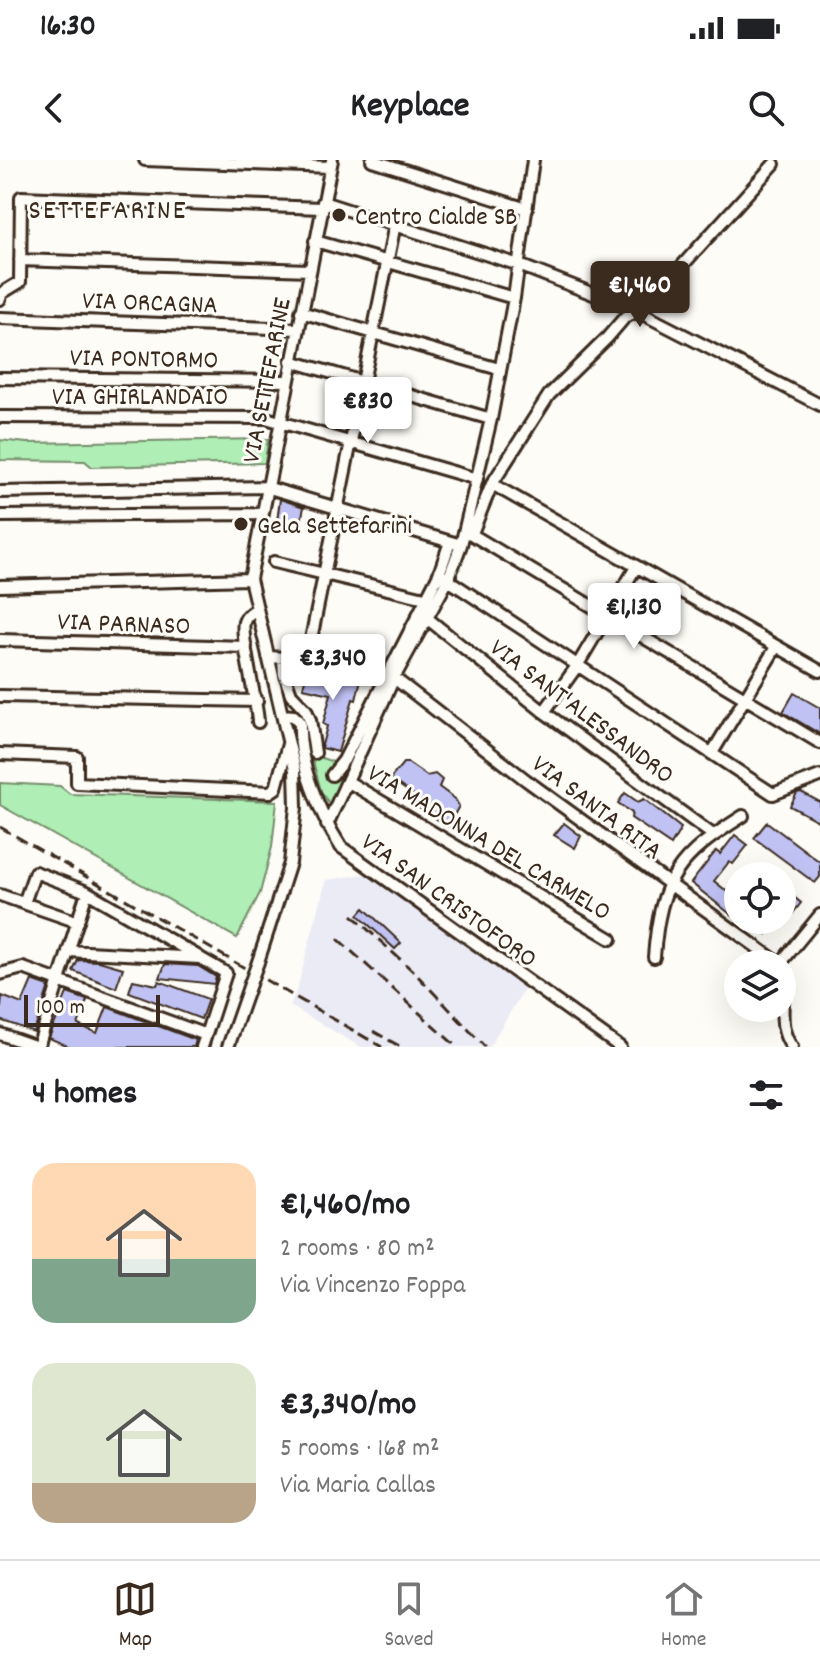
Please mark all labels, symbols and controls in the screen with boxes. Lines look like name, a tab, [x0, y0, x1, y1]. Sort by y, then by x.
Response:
text: 16:30	[40, 7, 96, 50]
text: Keyplace	[350, 82, 470, 134]
icon: back	[32, 86, 76, 130]
icon: search	[744, 86, 788, 130]
district label: SETTEFARINE	[29, 193, 187, 233]
place label: Centro Cialde SB	[355, 200, 517, 237]
marker: Centro Cialde SB	[330, 206, 348, 224]
pin: €1,460	[575, 261, 705, 329]
text: €1,460	[609, 268, 671, 305]
street label: VIA ORCAGNA	[82, 284, 218, 325]
street label: VIA SETTEFARINE	[234, 295, 303, 467]
street label: VIA PONTORMO	[69, 341, 218, 380]
pin: €830	[321, 377, 415, 445]
street label: VIA GHIRLANDAIO	[52, 380, 228, 417]
text: €830	[343, 384, 393, 421]
place label: Gela Settefarini	[257, 509, 412, 546]
marker: Gela Settefarini	[232, 515, 250, 533]
pin: €1,130	[569, 583, 699, 651]
text: €1,130	[606, 590, 662, 627]
street label: VIA PARNASO	[57, 605, 191, 646]
street label: VIA SANT'ALESSANDRO	[481, 631, 681, 794]
pin: €3,340	[268, 634, 398, 702]
text: €3,340	[299, 641, 367, 678]
street label: VIA SANTA RITA	[523, 747, 669, 870]
street label: VIA MADONNA DEL CARMELO	[359, 756, 617, 932]
street label: VIA SAN CRISTOFORO	[352, 825, 544, 978]
map controls	[724, 862, 796, 1022]
button: locate	[724, 862, 796, 934]
button: layers	[724, 950, 796, 1022]
scale bar	[24, 991, 160, 1027]
text: 100 m	[36, 993, 85, 1024]
text: 4 homes	[32, 1071, 137, 1120]
icon: filters	[744, 1073, 788, 1117]
text: €1,460/mo	[280, 1182, 410, 1231]
icon: home	[96, 1195, 192, 1291]
text: 2 rooms · 80 m²	[280, 1231, 435, 1268]
text: Via Vincenzo Foppa	[280, 1268, 465, 1305]
text: €3,340/mo	[280, 1382, 416, 1431]
icon: home	[96, 1395, 192, 1491]
text: 5 rooms · 168 m²	[280, 1431, 440, 1468]
text: Via Maria Callas	[280, 1468, 436, 1505]
tab: Map	[113, 1577, 157, 1656]
tab: Saved	[384, 1577, 434, 1656]
tab: Home	[661, 1577, 706, 1656]

